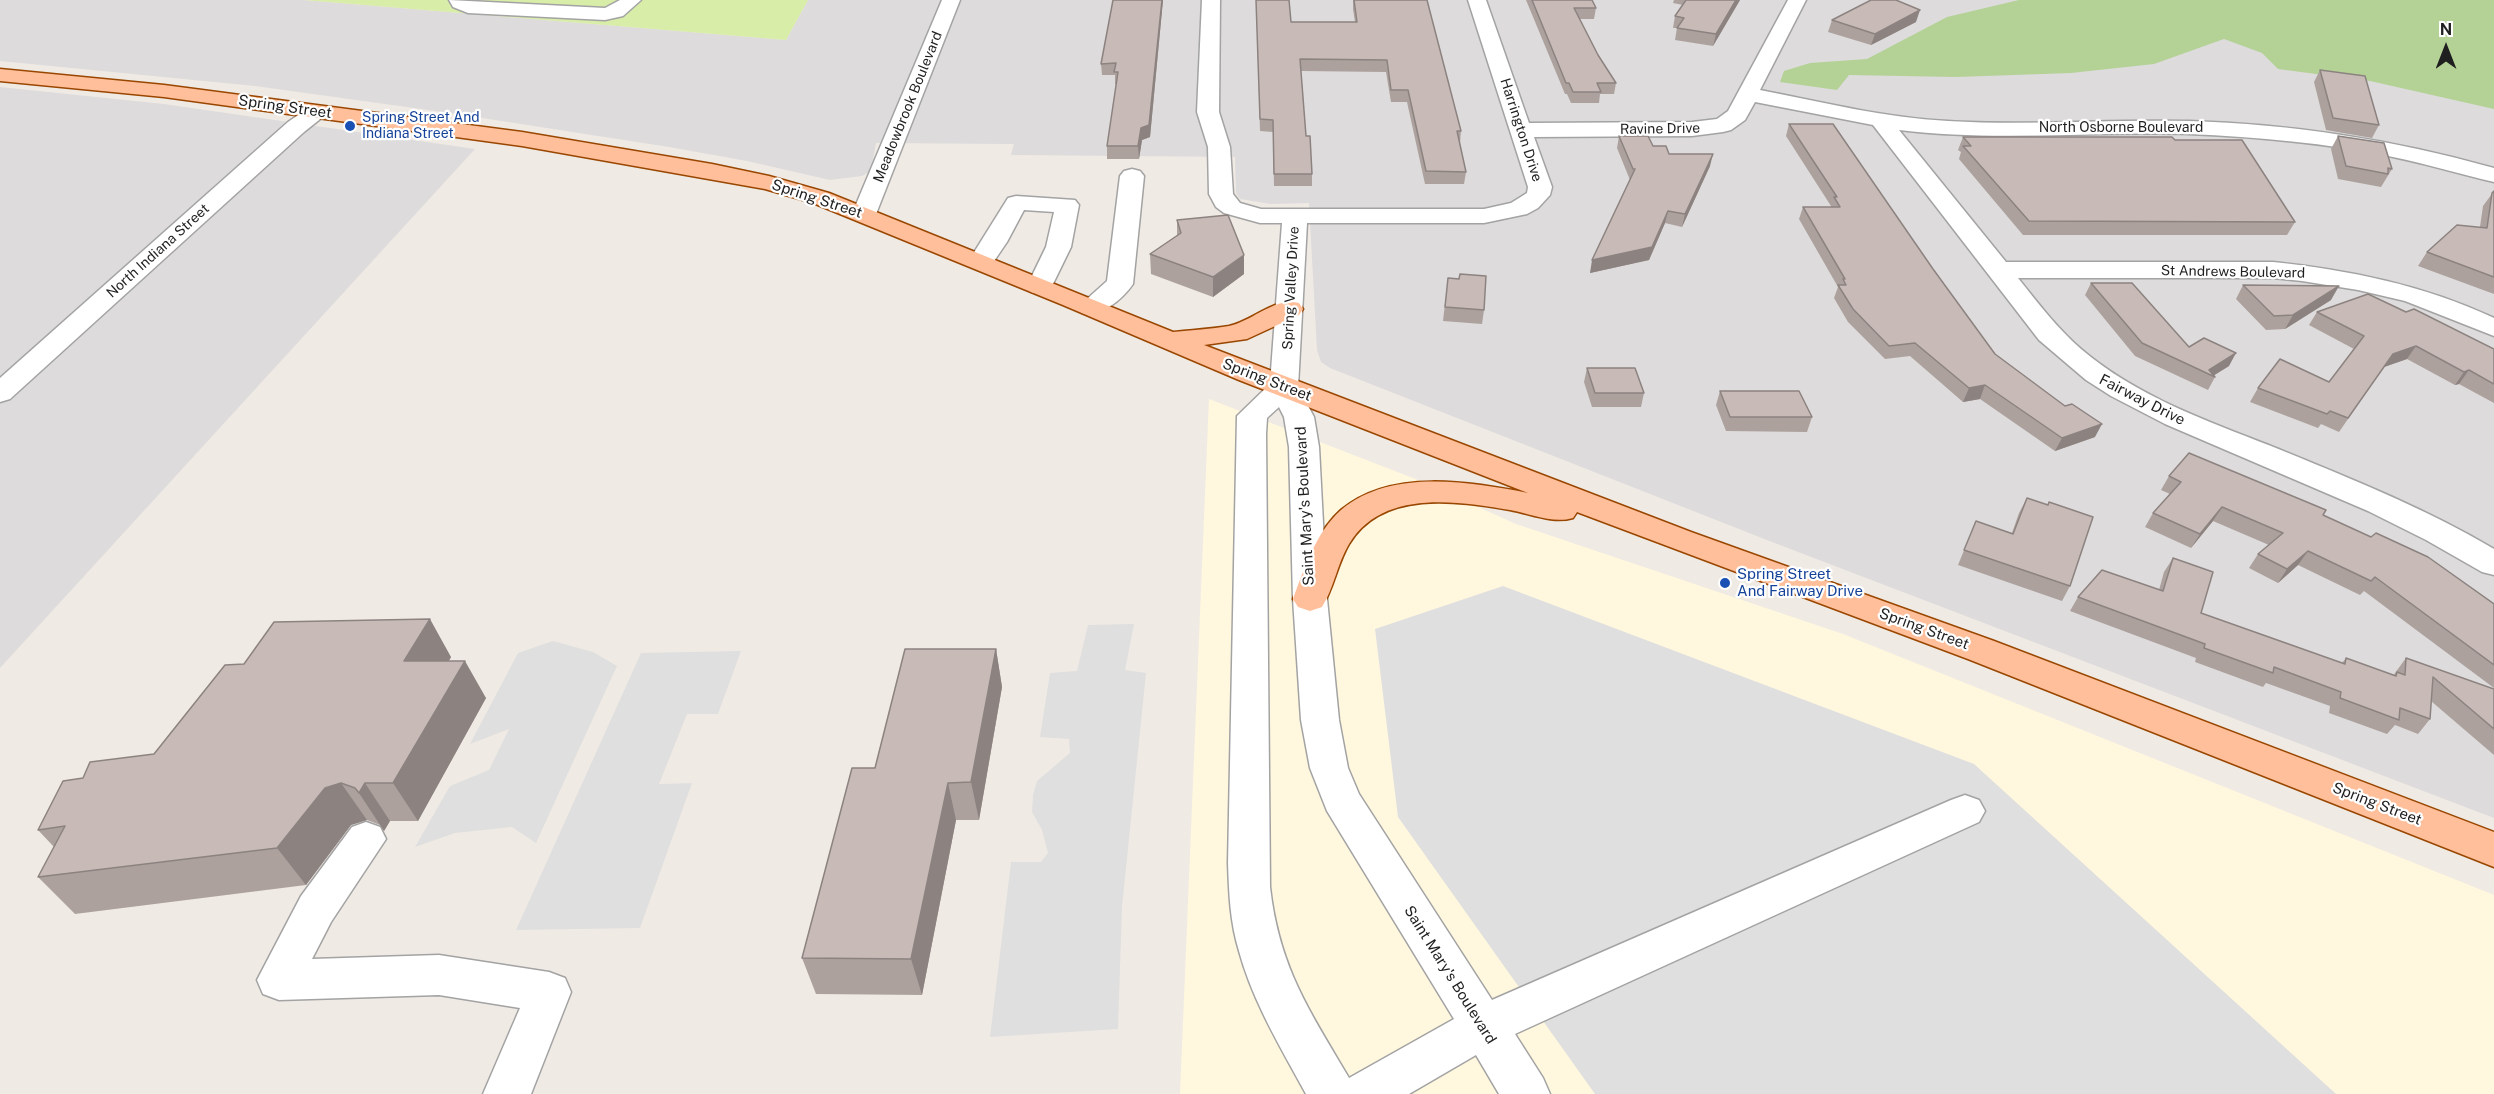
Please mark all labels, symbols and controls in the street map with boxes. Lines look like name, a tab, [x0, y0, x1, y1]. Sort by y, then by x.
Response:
north arrow	[2416, 18, 2476, 78]
text: N	[2440, 20, 2452, 39]
street label: Meadowbrook Boulevard	[870, 29, 946, 185]
street label: Harrington Drive	[1496, 76, 1546, 184]
street label: Spring Street	[237, 92, 333, 122]
place label: Spring Street And Indiana Street	[362, 110, 480, 142]
marker: Spring Street And Indiana Street	[343, 119, 357, 133]
street label: Ravine Drive	[1620, 120, 1700, 138]
street label: North Osborne Boulevard	[2039, 120, 2203, 136]
street label: Spring Street	[769, 176, 865, 222]
street label: North Indiana Street	[103, 200, 213, 302]
street label: Spring Valley Drive	[1279, 226, 1303, 350]
street label: St Andrews Boulevard	[2161, 262, 2305, 282]
street label: Spring Street	[1220, 355, 1314, 405]
street label: Fairway Drive	[2096, 371, 2188, 429]
street label: Saint Mary's Boulevard	[1292, 426, 1318, 586]
place label: Spring Street And Fairway Drive	[1737, 565, 1863, 600]
marker: Spring Street And Fairway Drive	[1718, 576, 1732, 590]
street label: Spring Street	[1877, 604, 1971, 654]
street label: Spring Street	[2330, 779, 2424, 829]
street label: Saint Mary's Boulevard	[1400, 902, 1500, 1048]

